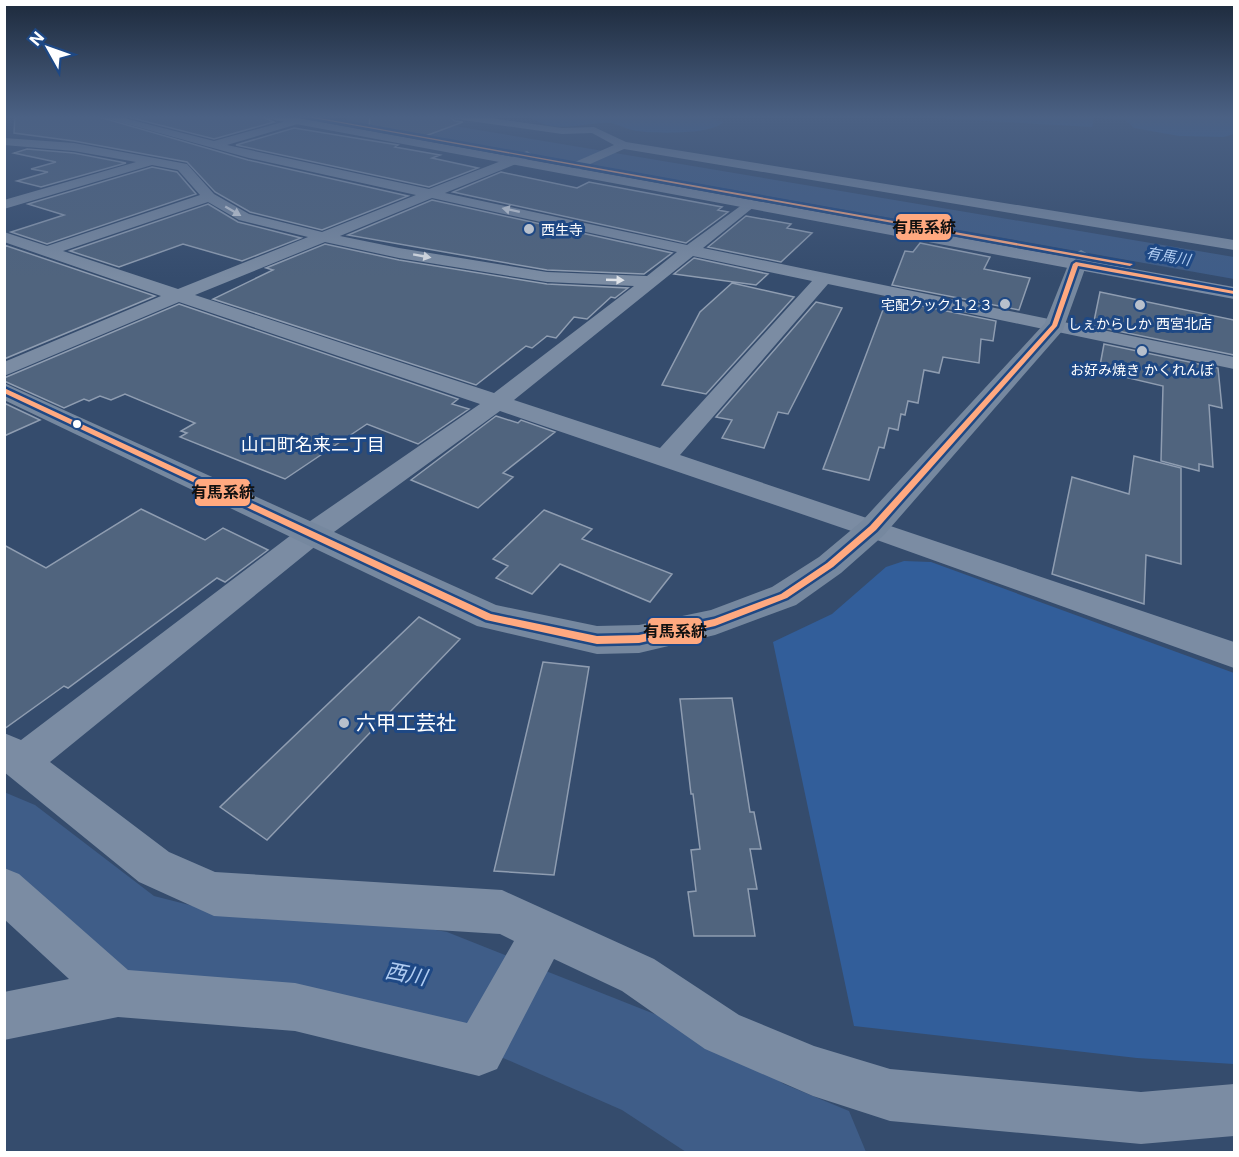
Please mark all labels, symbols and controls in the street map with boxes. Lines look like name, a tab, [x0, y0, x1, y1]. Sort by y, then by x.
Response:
north arrow	[18, 18, 78, 78]
text: N	[25, 27, 48, 49]
one-way arrow	[501, 205, 520, 214]
one-way arrow	[225, 206, 242, 216]
line badge: 有馬系統	[895, 213, 952, 241]
text: 有馬系統	[892, 217, 956, 237]
place label: 西生寺	[541, 221, 583, 238]
marker: 西生寺	[522, 222, 536, 236]
water label: 有馬川	[1144, 243, 1194, 270]
one-way arrow	[412, 252, 431, 261]
one-way arrow	[605, 275, 624, 284]
place label: 宅配クック１２３	[881, 296, 993, 313]
marker: 宅配クック１２３	[998, 297, 1012, 311]
marker: しぇからしか 西宮北店	[1133, 298, 1147, 312]
place label: しぇからしか 西宮北店	[1068, 315, 1212, 332]
marker: お好み焼き かくれんぼ	[1135, 344, 1149, 358]
place label: お好み焼き かくれんぼ	[1070, 361, 1214, 378]
unlabelled marker	[71, 418, 83, 430]
district label: 山口町名来二丁目	[241, 434, 385, 455]
line badge: 有馬系統	[194, 478, 251, 507]
text: 有馬系統	[191, 482, 255, 502]
line badge: 有馬系統	[647, 617, 703, 645]
text: 有馬系統	[643, 621, 707, 641]
place label: 六甲工芸社	[356, 711, 456, 735]
marker: 六甲工芸社	[337, 716, 351, 730]
water label: 西川	[383, 958, 431, 991]

